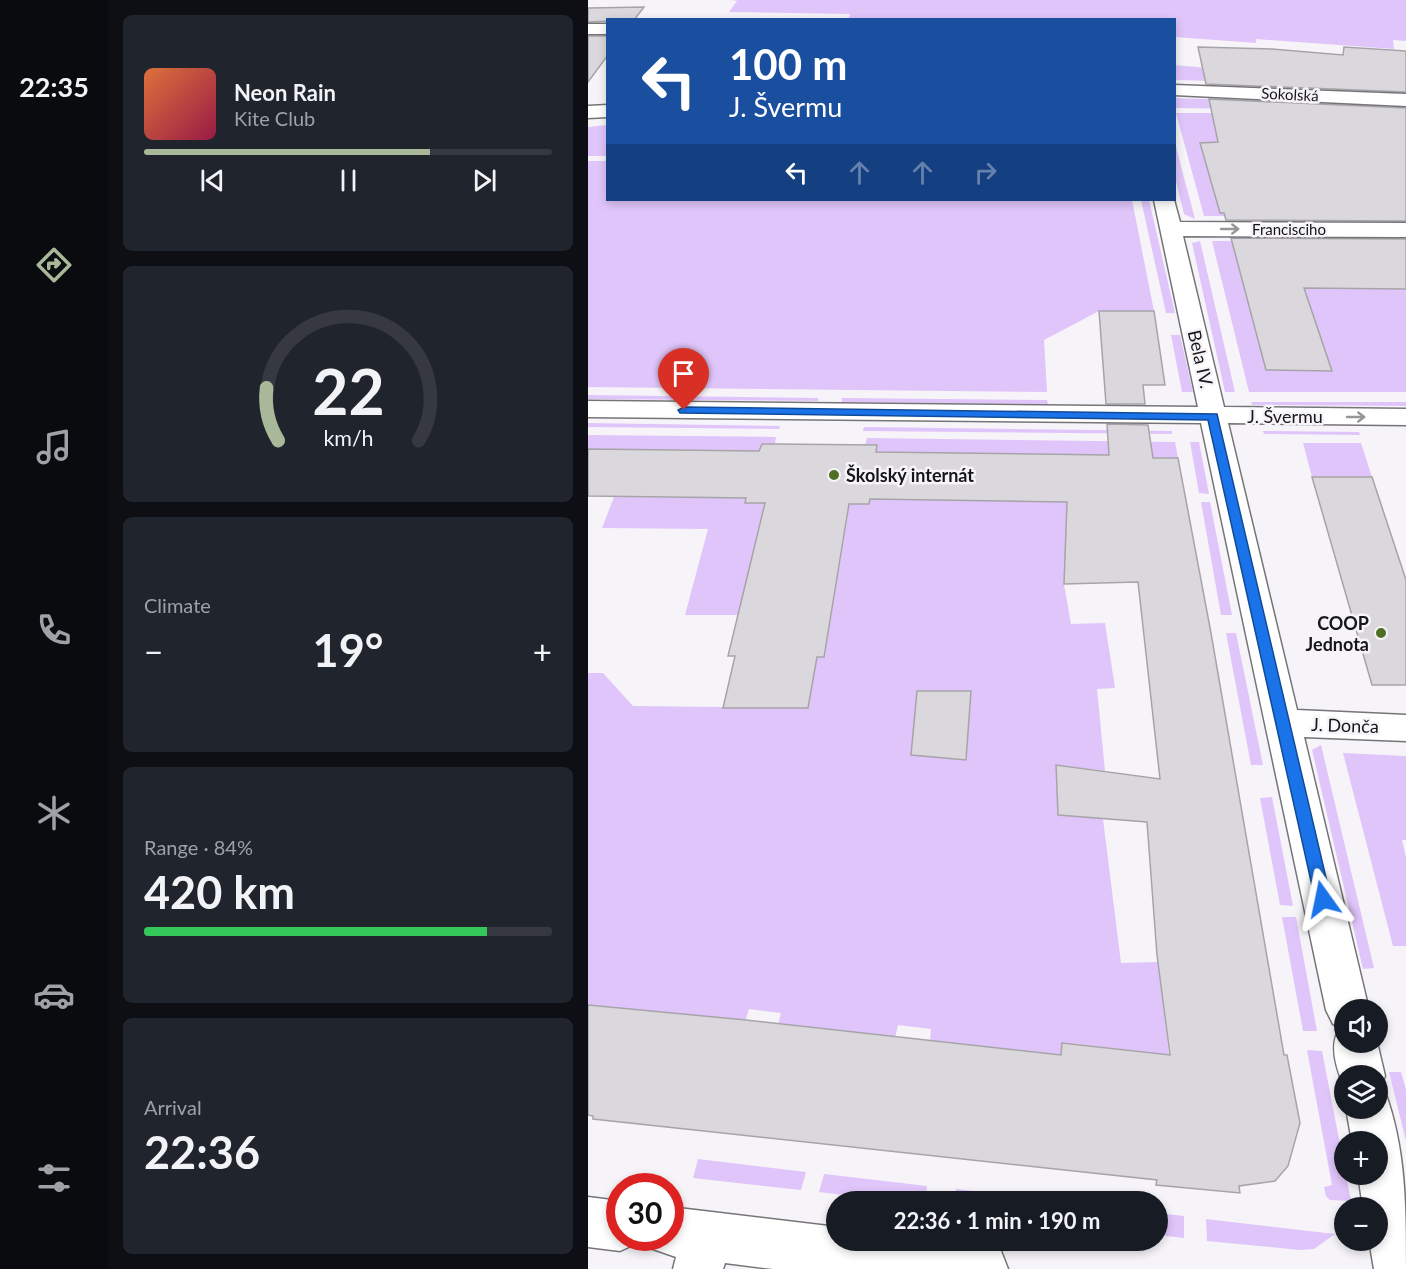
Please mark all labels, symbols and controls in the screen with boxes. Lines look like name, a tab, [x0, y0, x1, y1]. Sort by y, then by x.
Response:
text: 100 m	[729, 39, 847, 89]
icon: left	[630, 42, 708, 120]
text: 22:35	[19, 70, 89, 103]
text: Neon Rain	[234, 79, 336, 106]
street label: Sokolská	[1261, 84, 1319, 104]
text: J. Švermu	[729, 90, 842, 123]
text: Kite Club	[234, 106, 315, 130]
icon: left	[780, 156, 813, 189]
icon: ahead	[843, 156, 876, 189]
icon: ahead	[906, 156, 939, 189]
icon: right	[969, 156, 1002, 189]
icon: previous	[196, 164, 229, 197]
icon: pause	[332, 164, 365, 197]
icon: next	[468, 164, 501, 197]
street label: Francisciho	[1252, 220, 1326, 238]
one-way arrow	[1219, 223, 1239, 235]
icon: directions	[33, 244, 75, 286]
street label: Bela IV.	[1184, 328, 1218, 390]
pin	[658, 348, 709, 410]
text: 22	[312, 353, 384, 428]
icon: arrive	[667, 357, 700, 390]
street label: J. Švermu	[1247, 405, 1323, 427]
one-way arrow	[1345, 411, 1365, 423]
text: km/h	[323, 425, 373, 451]
icon: music	[33, 426, 75, 468]
place label: Školský internát	[846, 464, 974, 486]
marker: Školský internát	[827, 468, 841, 482]
text: Climate	[144, 593, 211, 617]
icon: phone	[33, 609, 75, 651]
place label: COOP Jednota	[1306, 612, 1369, 655]
text: 19°	[313, 623, 383, 677]
marker: COOP Jednota	[1374, 626, 1388, 640]
text: −	[144, 631, 163, 671]
text: +	[533, 631, 552, 671]
street label: J. Donča	[1311, 713, 1379, 737]
icon: climate	[33, 792, 75, 834]
text: Range · 84%	[144, 835, 253, 859]
text: 420 km	[144, 865, 295, 919]
position arrow	[1291, 867, 1355, 931]
icon: car	[33, 974, 75, 1016]
map controls	[1334, 999, 1388, 1251]
button: sound	[1334, 999, 1388, 1053]
button: layers	[1334, 1065, 1388, 1119]
text: Arrival	[144, 1095, 202, 1119]
text: 22:36	[144, 1125, 260, 1179]
button: +	[1334, 1131, 1388, 1185]
icon: filters	[33, 1157, 75, 1199]
speed limit sign: 30	[606, 1173, 684, 1251]
button: −	[1334, 1197, 1388, 1251]
text: 22:36 · 1 min · 190 m	[894, 1207, 1100, 1234]

